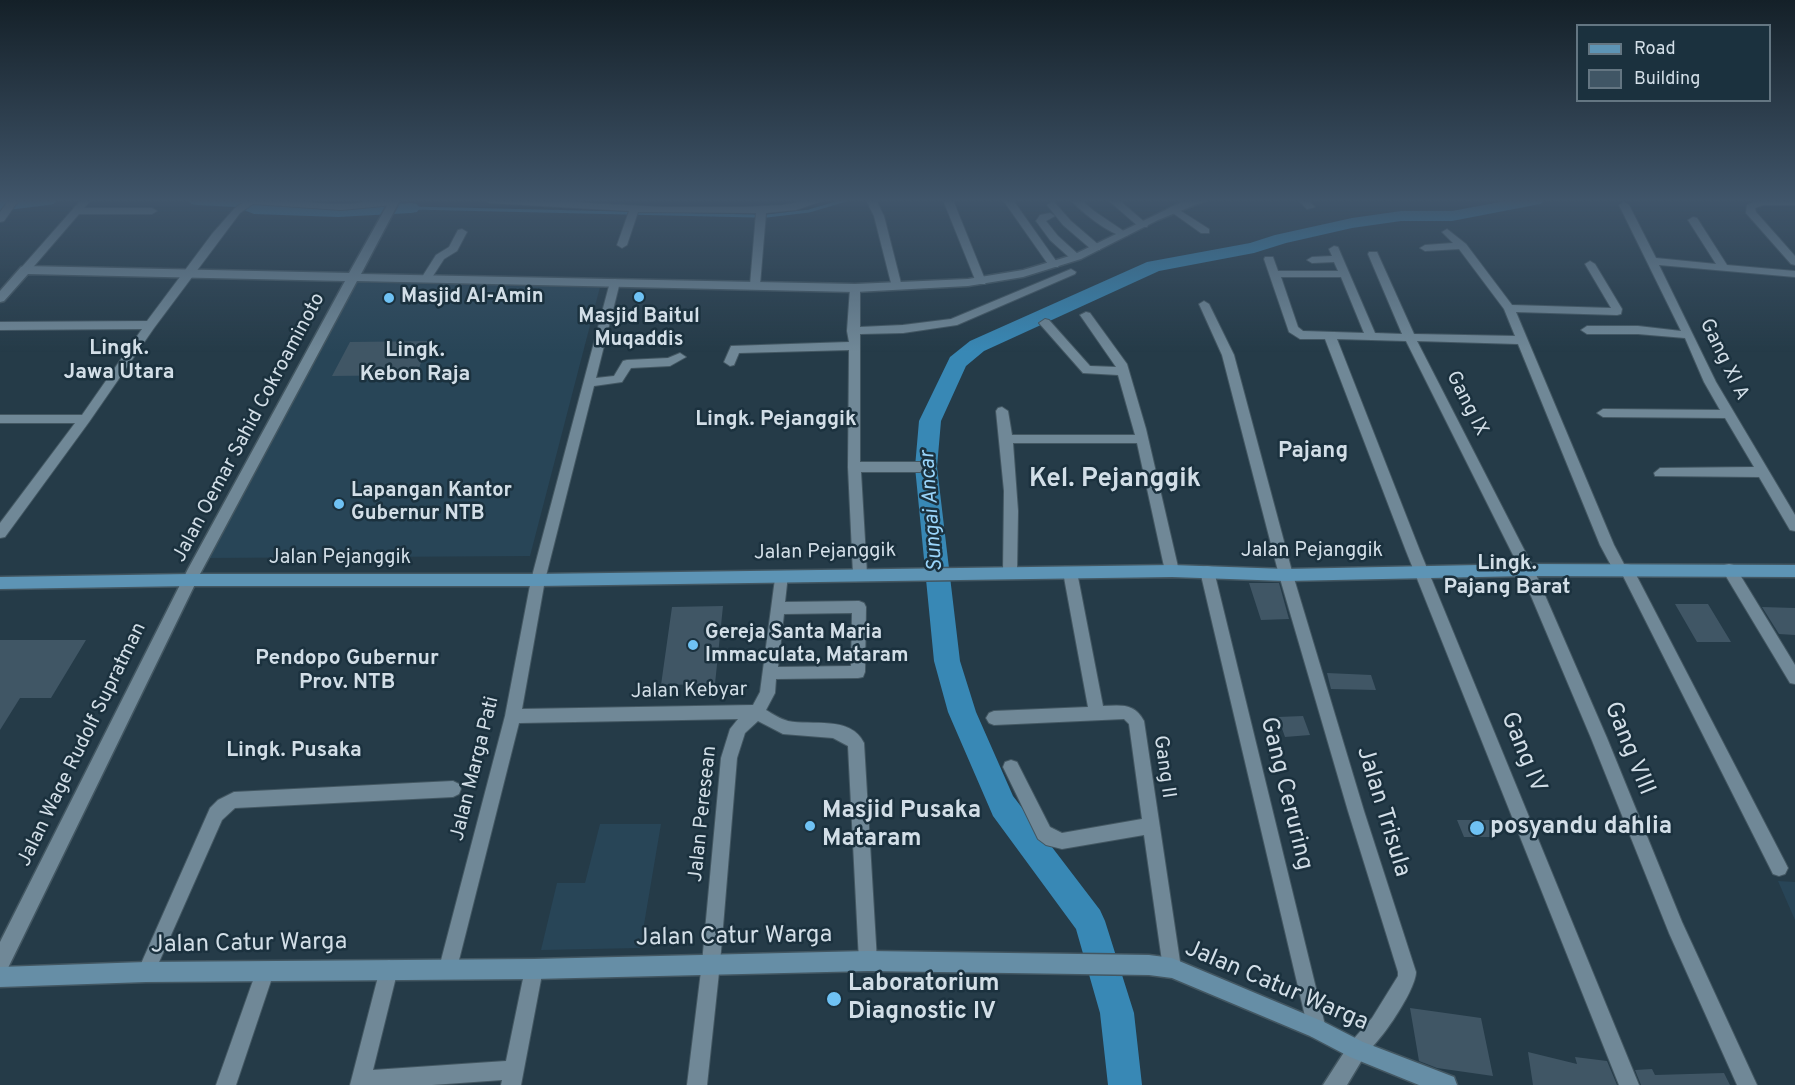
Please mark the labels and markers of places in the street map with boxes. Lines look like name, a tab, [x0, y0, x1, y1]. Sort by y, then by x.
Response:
place label: Masjid Al-Amin	[401, 286, 544, 310]
marker: Masjid Baitul Muqaddis	[632, 290, 646, 304]
marker: Masjid Al-Amin	[382, 291, 396, 305]
place label: Masjid Baitul Muqaddis	[578, 306, 700, 353]
place label: Lapangan Kantor Gubernur NTB	[351, 480, 512, 527]
marker: Lapangan Kantor Gubernur NTB	[332, 497, 346, 511]
place label: Gereja Santa Maria Immaculata, Mataram	[705, 622, 909, 669]
marker: Gereja Santa Maria Immaculata, Mataram	[686, 638, 700, 652]
place label: Masjid Pusaka Mataram	[822, 798, 981, 854]
place label: posyandu dahlia	[1490, 814, 1672, 842]
marker: Masjid Pusaka Mataram	[803, 819, 817, 833]
marker: posyandu dahlia	[1468, 819, 1486, 837]
place label: Laboratorium Diagnostic IV	[848, 971, 1000, 1027]
marker: Laboratorium Diagnostic IV	[825, 990, 843, 1008]

